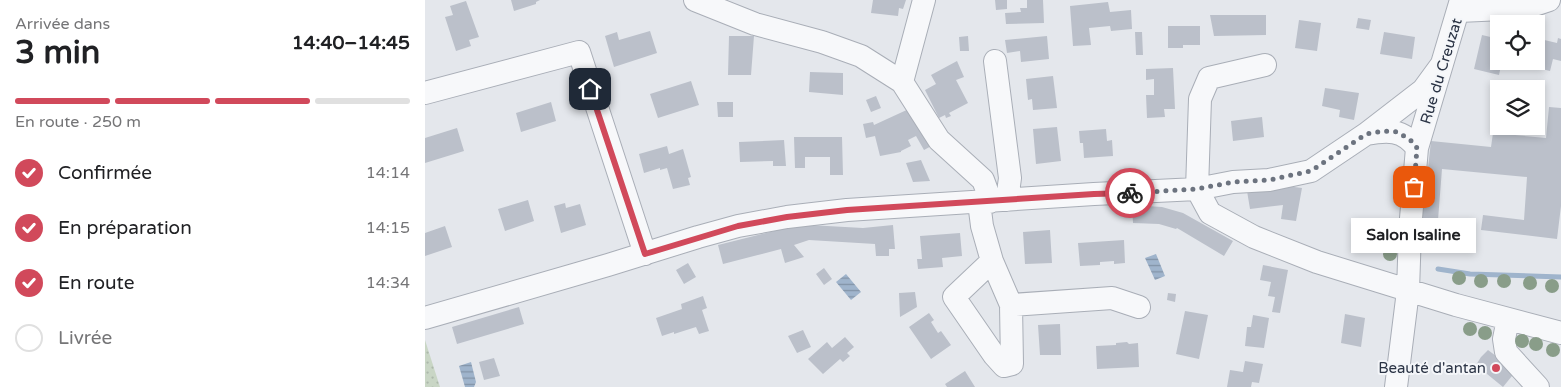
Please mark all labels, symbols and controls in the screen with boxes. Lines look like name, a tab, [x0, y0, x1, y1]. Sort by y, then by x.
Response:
text: Arrivée dans	[15, 14, 110, 34]
map controls	[1490, 15, 1545, 135]
button: locate	[1490, 15, 1545, 70]
street label: Rue du Creuzat	[1416, 16, 1466, 126]
text: 14:40–14:45	[292, 32, 410, 54]
text: 3 min	[15, 34, 100, 72]
pin	[569, 68, 611, 110]
icon: home	[576, 75, 604, 103]
button: layers	[1490, 80, 1545, 135]
text: En route · 250 m	[15, 112, 141, 132]
icon: check	[15, 159, 43, 187]
text: Confirmée	[58, 162, 152, 184]
text: 14:14	[366, 163, 410, 183]
pin	[1393, 166, 1435, 208]
courier	[1105, 168, 1155, 218]
icon: bag	[1400, 173, 1428, 201]
icon: bike	[1116, 179, 1144, 207]
icon: check	[15, 214, 43, 242]
text: En préparation	[58, 217, 192, 239]
callout: Salon Isaline	[1351, 217, 1477, 252]
text: 14:15	[366, 218, 410, 238]
text: Salon Isaline	[1366, 225, 1461, 245]
icon: check	[15, 269, 43, 297]
text: En route	[58, 272, 135, 294]
text: 14:34	[366, 273, 410, 293]
text: Livrée	[58, 327, 112, 349]
place label: Beauté d'antan	[1378, 359, 1486, 377]
marker: Beauté d'antan	[1490, 362, 1502, 374]

